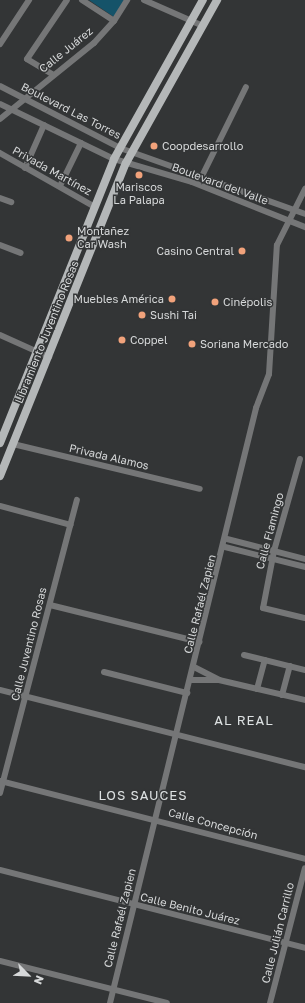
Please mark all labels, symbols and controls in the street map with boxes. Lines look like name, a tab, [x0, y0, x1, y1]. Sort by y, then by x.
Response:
street label: Calle Juárez	[37, 24, 95, 76]
street label: Boulevard Las Torres	[19, 80, 123, 142]
place label: Coopdesarrollo	[162, 139, 243, 153]
marker: Coopdesarrollo	[149, 141, 159, 151]
street label: Privada Martínez	[10, 144, 94, 198]
street label: Boulevard del Valle	[170, 160, 270, 208]
marker: Mariscos La Palapa	[134, 170, 144, 180]
place label: Mariscos La Palapa	[113, 181, 165, 207]
place label: Montañez Car Wash	[77, 225, 129, 251]
marker: Montañez Car Wash	[64, 233, 74, 243]
place label: Casino Central	[157, 244, 234, 258]
marker: Casino Central	[237, 246, 247, 256]
street label: Libramiento Juventino Rosas	[12, 259, 82, 405]
place label: Muebles América	[73, 292, 164, 306]
marker: Muebles América	[167, 294, 177, 304]
place label: Cinépolis	[223, 295, 272, 309]
marker: Cinépolis	[210, 297, 220, 307]
place label: Sushi Tai	[150, 308, 197, 322]
marker: Sushi Tai	[137, 310, 147, 320]
place label: Coppel	[130, 333, 168, 347]
marker: Coppel	[117, 335, 127, 345]
place label: Soriana Mercado	[200, 337, 288, 351]
marker: Soriana Mercado	[187, 339, 197, 349]
street label: Privada Alamos	[68, 441, 150, 473]
street label: Calle Flamingo	[253, 491, 287, 571]
street label: Calle Rafaél Zapien	[181, 553, 219, 655]
street label: Calle Juventino Rosas	[8, 586, 50, 702]
district label: AL REAL	[214, 712, 274, 728]
district label: LOS SAUCES	[98, 787, 188, 803]
street label: Calle Concepción	[167, 806, 259, 842]
street label: Calle Rafaél Zapien	[101, 867, 139, 969]
street label: Calle Julián Carrillo	[259, 881, 297, 985]
street label: Calle Benito Juárez	[139, 890, 241, 928]
north arrow	[8, 955, 48, 995]
text: N	[32, 974, 47, 987]

